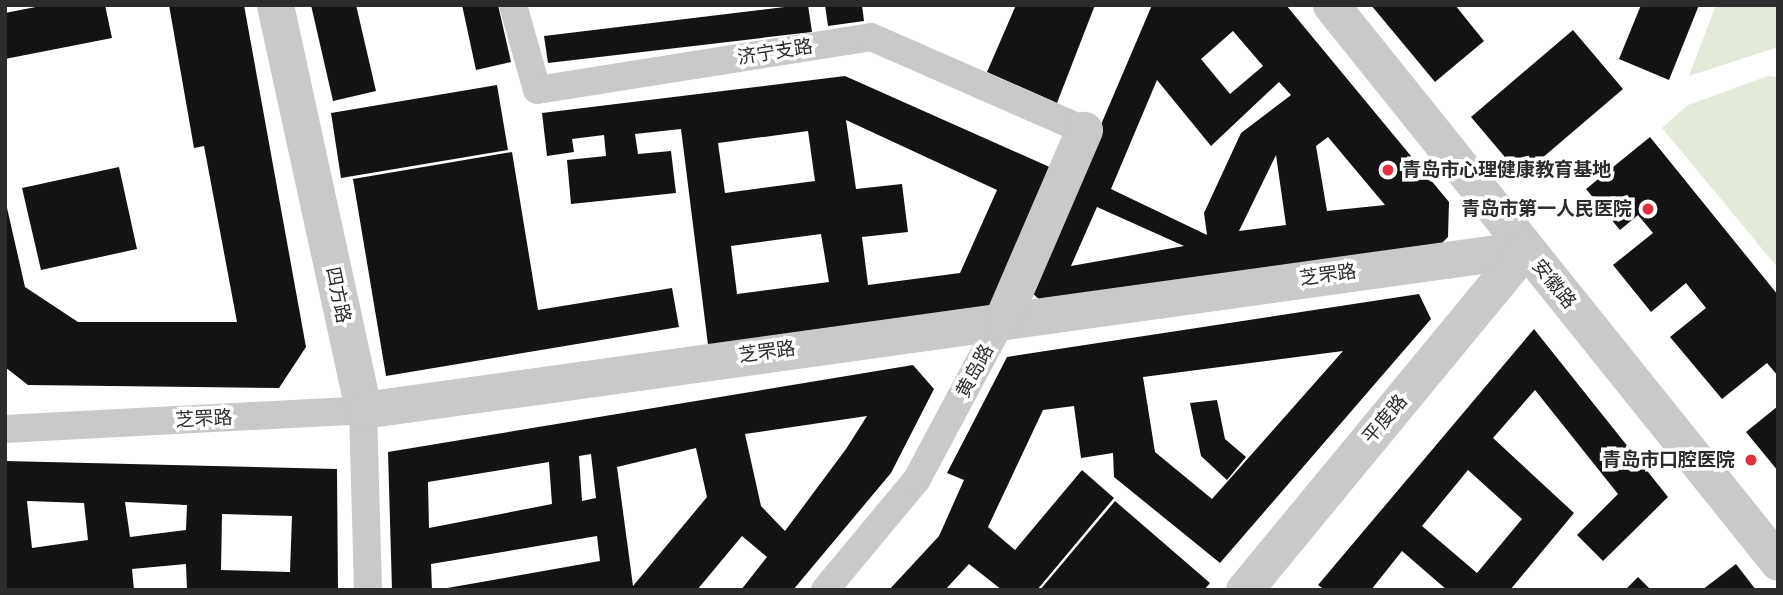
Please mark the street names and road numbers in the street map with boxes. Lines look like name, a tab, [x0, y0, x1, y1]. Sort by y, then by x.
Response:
street label: 济宁支路	[736, 35, 814, 69]
street label: 安徽路	[1527, 255, 1581, 313]
street label: 芝罘路	[1298, 260, 1358, 290]
street label: 四方路	[321, 265, 355, 325]
street label: 芝罘路	[737, 337, 797, 367]
street label: 黄岛路	[952, 340, 998, 402]
street label: 平度路	[1358, 390, 1412, 448]
street label: 芝罘路	[175, 406, 233, 432]

